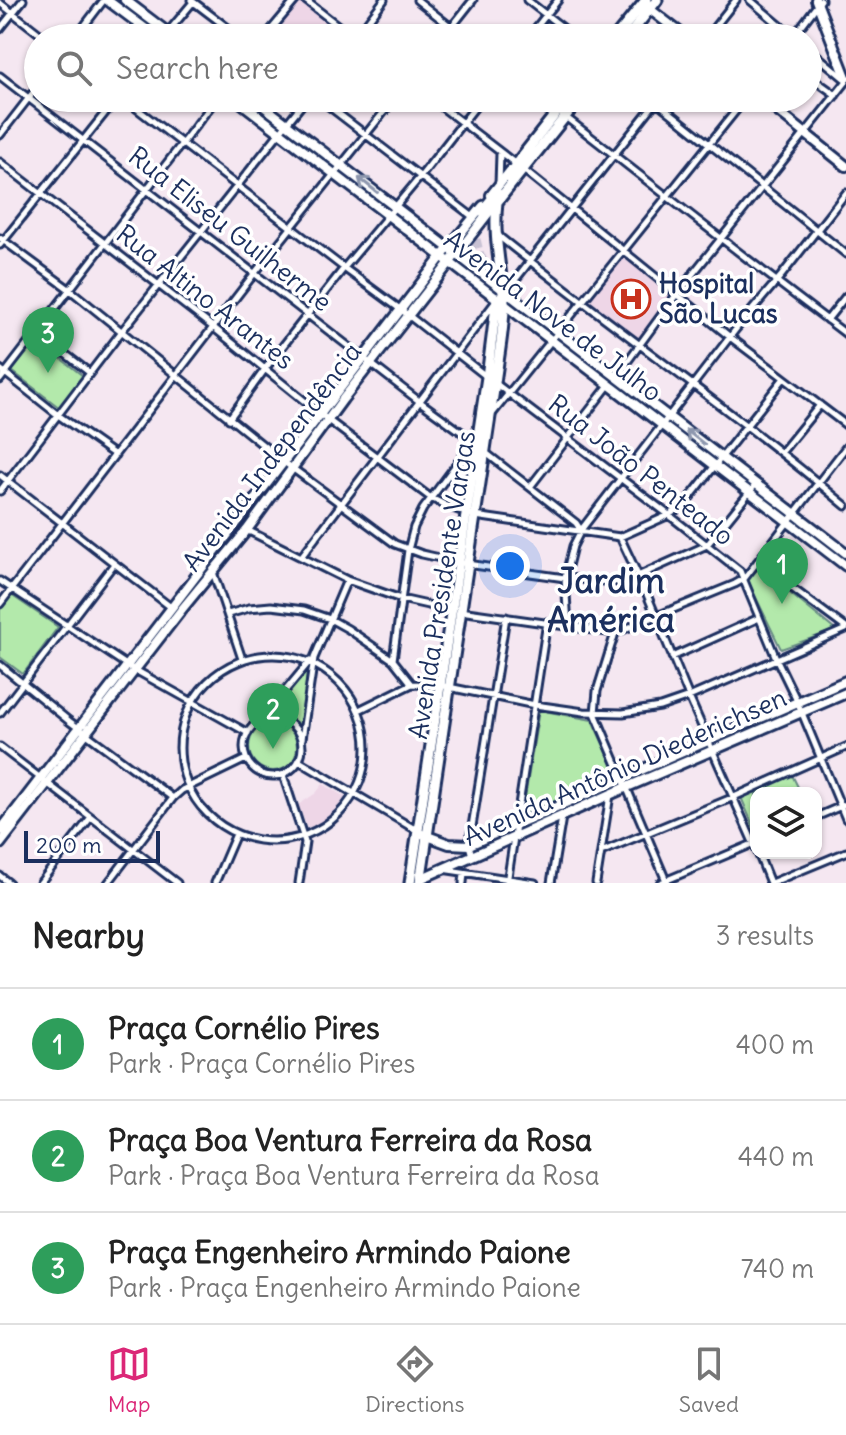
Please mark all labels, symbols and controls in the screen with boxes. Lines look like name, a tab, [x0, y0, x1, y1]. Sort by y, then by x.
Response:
search box	[24, 24, 822, 112]
icon: search	[52, 46, 96, 90]
text: Search here	[116, 49, 279, 87]
street label: Rua Eliseu Guilherme	[122, 139, 338, 318]
one-way arrow	[358, 177, 379, 194]
street label: Rua Altino Arantes	[110, 217, 301, 376]
street label: Avenida Nove de Julho	[438, 223, 669, 408]
place label: Hospital São Lucas	[659, 267, 778, 330]
hospital icon: Hospital São Lucas	[610, 278, 652, 320]
pin: 3	[22, 307, 74, 373]
street label: Avenida Independência	[175, 336, 368, 578]
street label: Rua João Penteado	[542, 387, 741, 552]
street label: Avenida Presidente Vargas	[401, 428, 482, 741]
one-way arrow	[685, 428, 706, 445]
pin: 1	[756, 538, 808, 604]
your location	[490, 546, 530, 586]
district label: Jardim América	[547, 559, 675, 641]
street label: Avenida Antônio Diederichsen	[458, 680, 791, 853]
pin: 2	[247, 683, 299, 749]
map controls	[750, 787, 822, 859]
button: layers	[750, 787, 822, 859]
scale bar	[24, 827, 160, 863]
text: 200 m	[36, 831, 102, 859]
text: Nearby	[32, 914, 145, 957]
text: 3 results	[716, 919, 814, 952]
text: Praça Cornélio Pires	[108, 1009, 380, 1047]
text: 1	[53, 1028, 63, 1061]
text: 400 m	[736, 1028, 814, 1061]
text: Park · Praça Cornélio Pires	[108, 1047, 415, 1080]
text: Praça Boa Ventura Ferreira da Rosa	[108, 1121, 592, 1159]
text: 2	[51, 1140, 65, 1173]
text: 440 m	[738, 1140, 814, 1173]
text: Park · Praça Boa Ventura Ferreira da Rosa	[108, 1159, 600, 1192]
text: Praça Engenheiro Armindo Paione	[108, 1233, 571, 1271]
text: 3	[51, 1252, 65, 1285]
text: 740 m	[741, 1252, 814, 1285]
text: Park · Praça Engenheiro Armindo Paione	[108, 1271, 581, 1304]
tab: Map	[107, 1342, 151, 1418]
tab: Directions	[365, 1342, 465, 1418]
tab: Saved	[679, 1342, 739, 1418]

